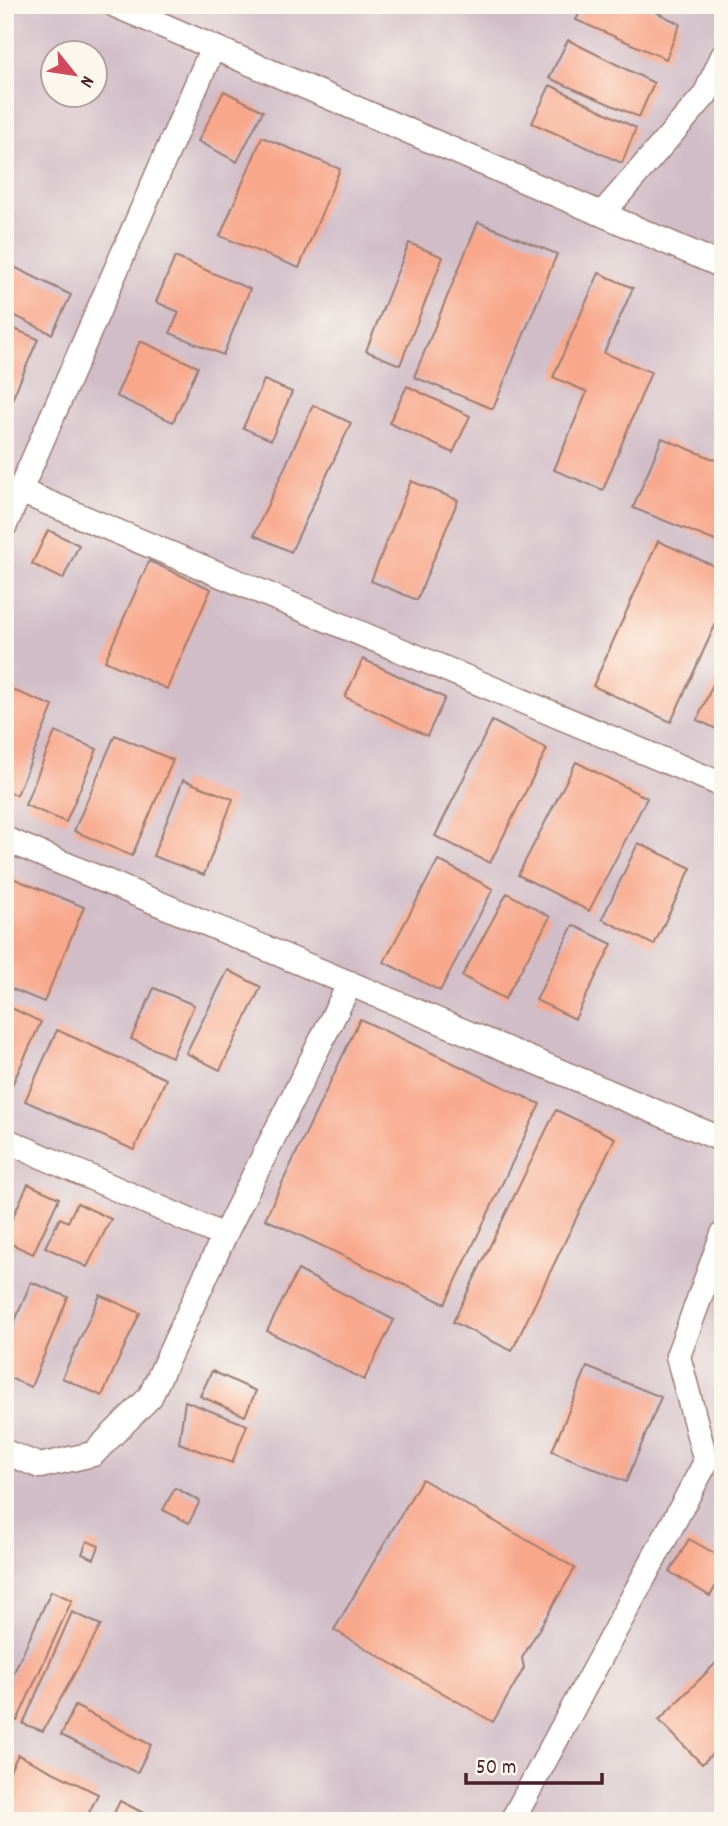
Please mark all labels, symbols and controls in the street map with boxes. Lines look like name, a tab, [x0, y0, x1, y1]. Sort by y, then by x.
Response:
north arrow	[38, 38, 108, 108]
text: N	[72, 70, 100, 92]
scale bar	[466, 1742, 602, 1786]
text: 50 m	[476, 1754, 516, 1784]

